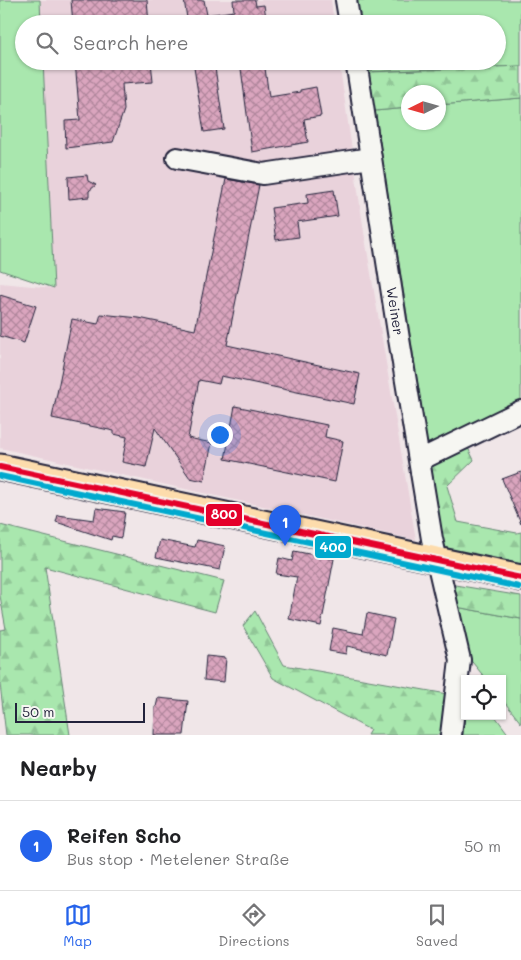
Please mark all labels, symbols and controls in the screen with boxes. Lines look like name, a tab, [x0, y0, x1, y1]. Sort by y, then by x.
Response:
search box	[15, 15, 506, 70]
icon: search	[33, 29, 61, 57]
text: Search here	[73, 30, 189, 55]
north arrow	[401, 85, 446, 130]
street label: Weiner	[382, 285, 409, 336]
your location	[207, 422, 233, 448]
line badge: 800	[205, 503, 243, 527]
text: 800	[211, 504, 237, 523]
pin: 1	[269, 505, 301, 546]
line badge: 400	[314, 535, 352, 559]
text: 400	[320, 537, 346, 556]
map controls	[461, 675, 506, 720]
button: locate	[461, 675, 506, 720]
scale bar	[15, 700, 145, 723]
text: 50 m	[22, 702, 54, 721]
text: Nearby	[20, 754, 97, 781]
text: Reifen Scho	[67, 823, 181, 848]
text: 1	[32, 835, 40, 856]
text: 50 m	[464, 835, 501, 856]
text: Bus stop · Metelener Straße	[67, 848, 290, 869]
tab: Map	[63, 901, 92, 950]
tab: Directions	[218, 901, 290, 950]
tab: Saved	[416, 901, 458, 950]

